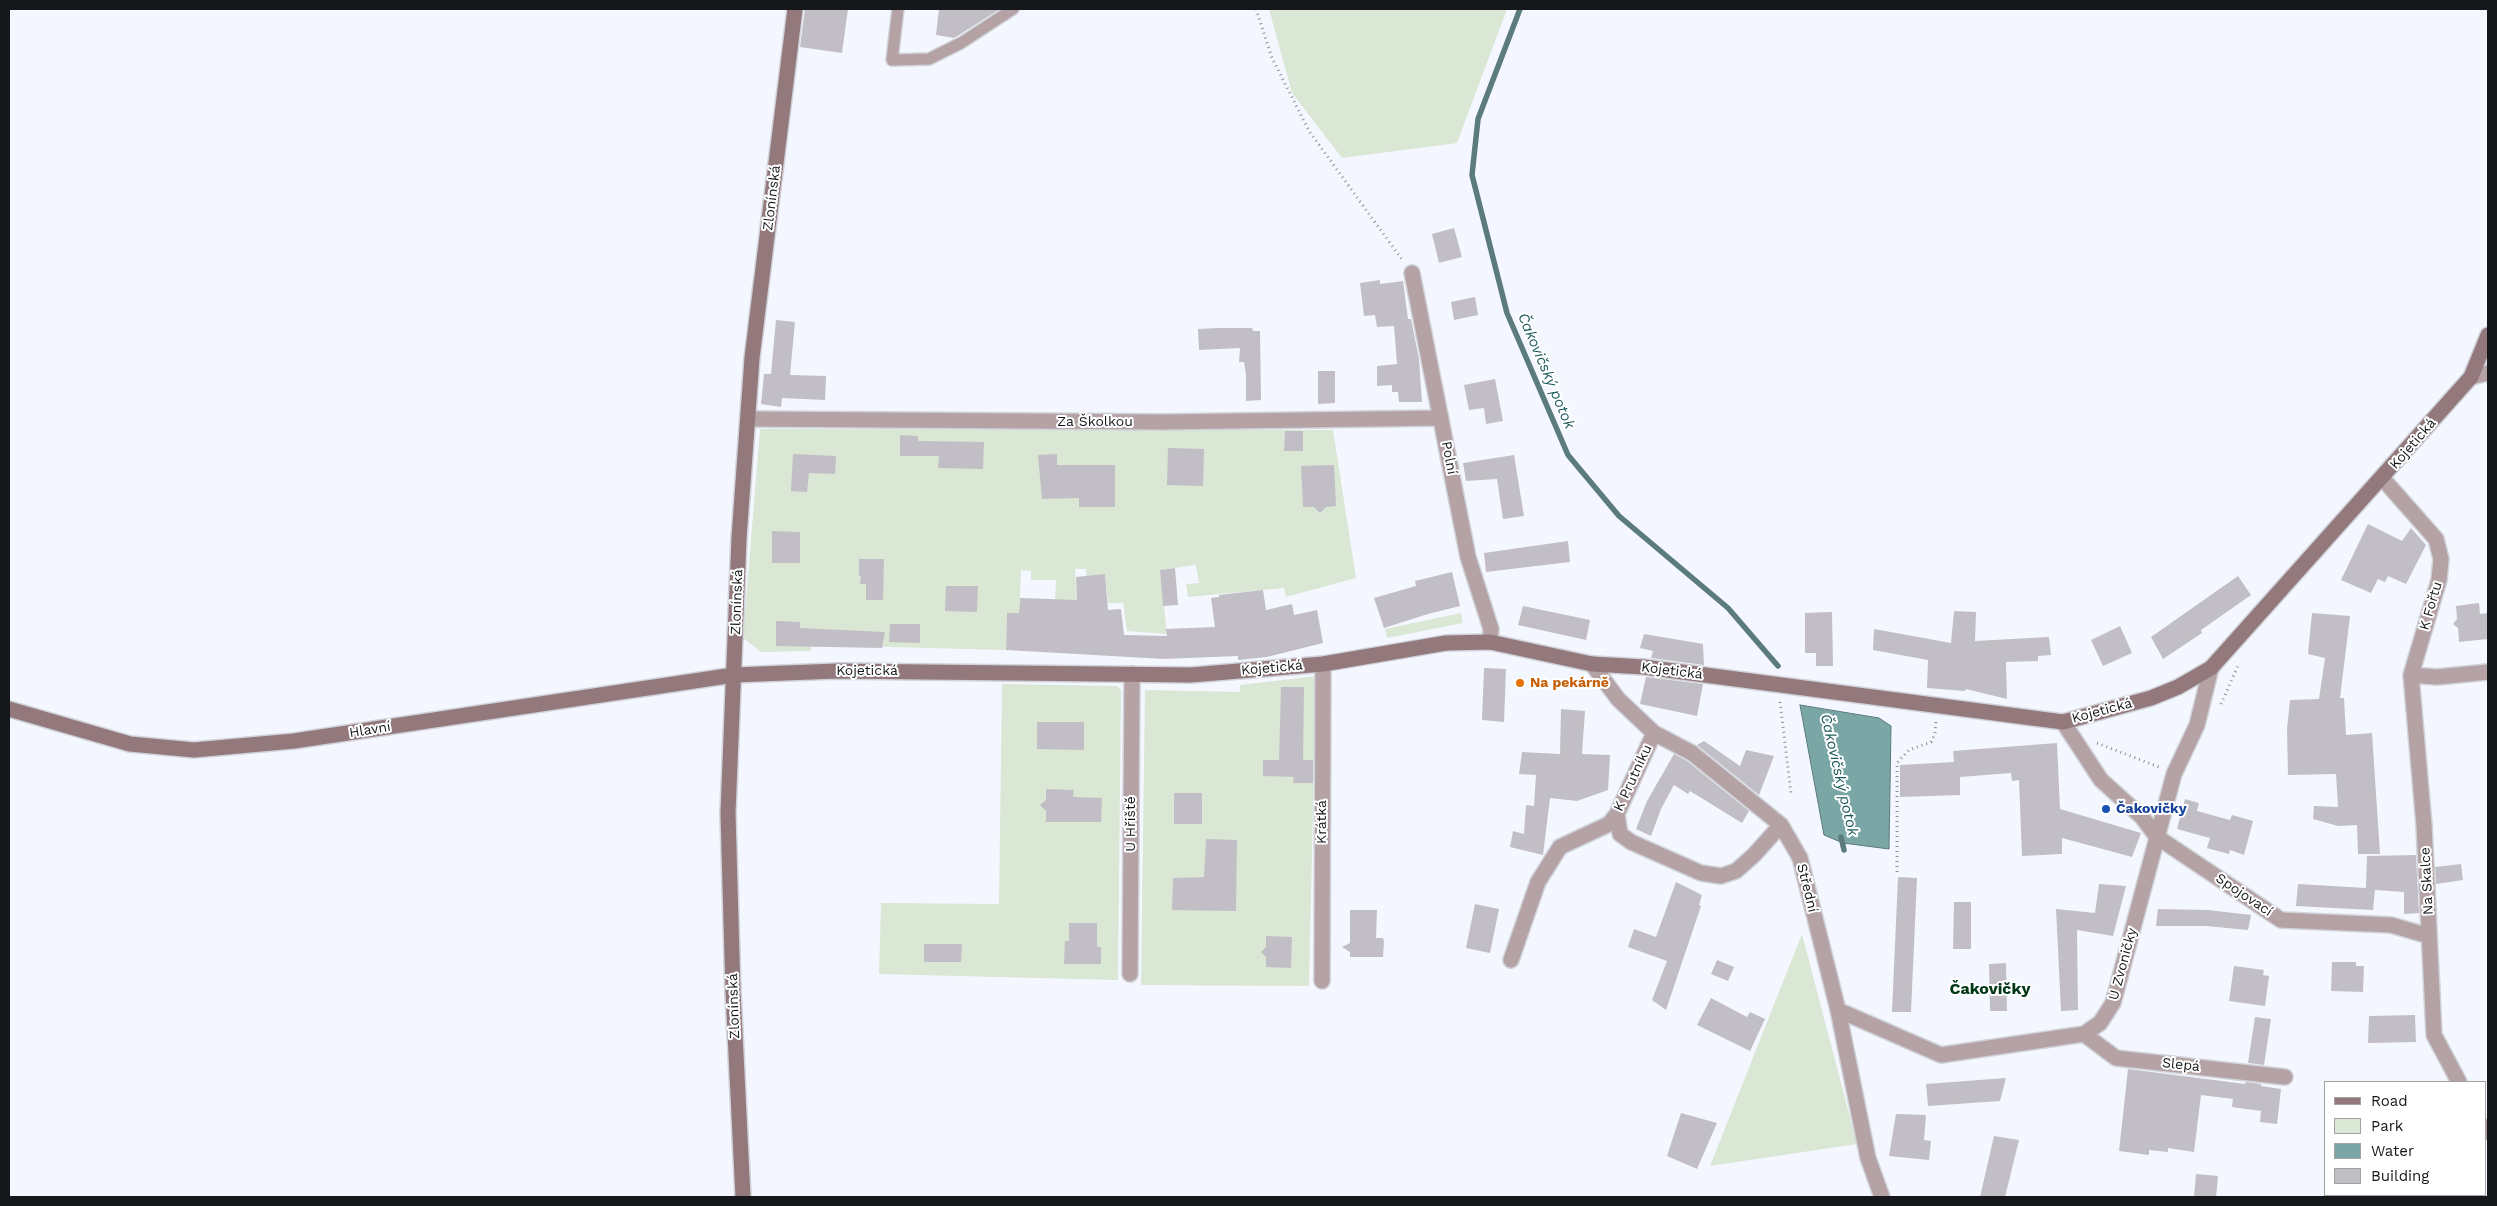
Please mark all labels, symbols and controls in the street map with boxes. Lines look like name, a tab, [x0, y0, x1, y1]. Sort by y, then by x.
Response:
street label: Zlonínská	[760, 164, 784, 232]
water label: Čakovičský potok	[1513, 310, 1579, 432]
street label: Za Školkou	[1057, 414, 1133, 430]
street label: Kojetická	[2386, 415, 2440, 473]
street label: Polní	[1438, 440, 1460, 476]
street label: Zlonínská	[727, 569, 747, 635]
street label: K Fořtu	[2416, 580, 2446, 632]
street label: Kojetická	[1241, 657, 1303, 679]
street label: Kojetická	[1640, 659, 1704, 683]
street label: Kojetická	[836, 663, 898, 679]
place label: Na pekárně	[1530, 675, 1609, 691]
marker: Na pekárně	[1514, 677, 1526, 689]
street label: Kojetická	[2070, 695, 2134, 727]
water label: Čakovičský potok	[1816, 712, 1862, 838]
street label: Hlavní	[348, 718, 392, 742]
street label: K Prutníku	[1610, 742, 1656, 814]
street label: U Hřiště	[1123, 796, 1139, 852]
street label: Krátká	[1314, 800, 1330, 844]
place label: Čakovičky	[2116, 801, 2187, 817]
marker: Čakovičky	[2100, 803, 2112, 815]
street label: Na Skalce	[2417, 847, 2437, 915]
street label: Střední	[1793, 862, 1821, 914]
street label: Spojovací	[2212, 870, 2276, 920]
street label: U Zvoničky	[2105, 926, 2141, 1002]
street label: Zlonínská	[724, 973, 744, 1039]
district label: Čakovičky	[1950, 979, 2030, 999]
street label: Slepá	[2161, 1055, 2201, 1075]
legend	[2324, 1081, 2487, 1196]
text: Road	[2371, 1092, 2408, 1110]
text: Park	[2371, 1117, 2403, 1135]
text: Water	[2371, 1142, 2414, 1160]
text: Building	[2371, 1167, 2429, 1185]

